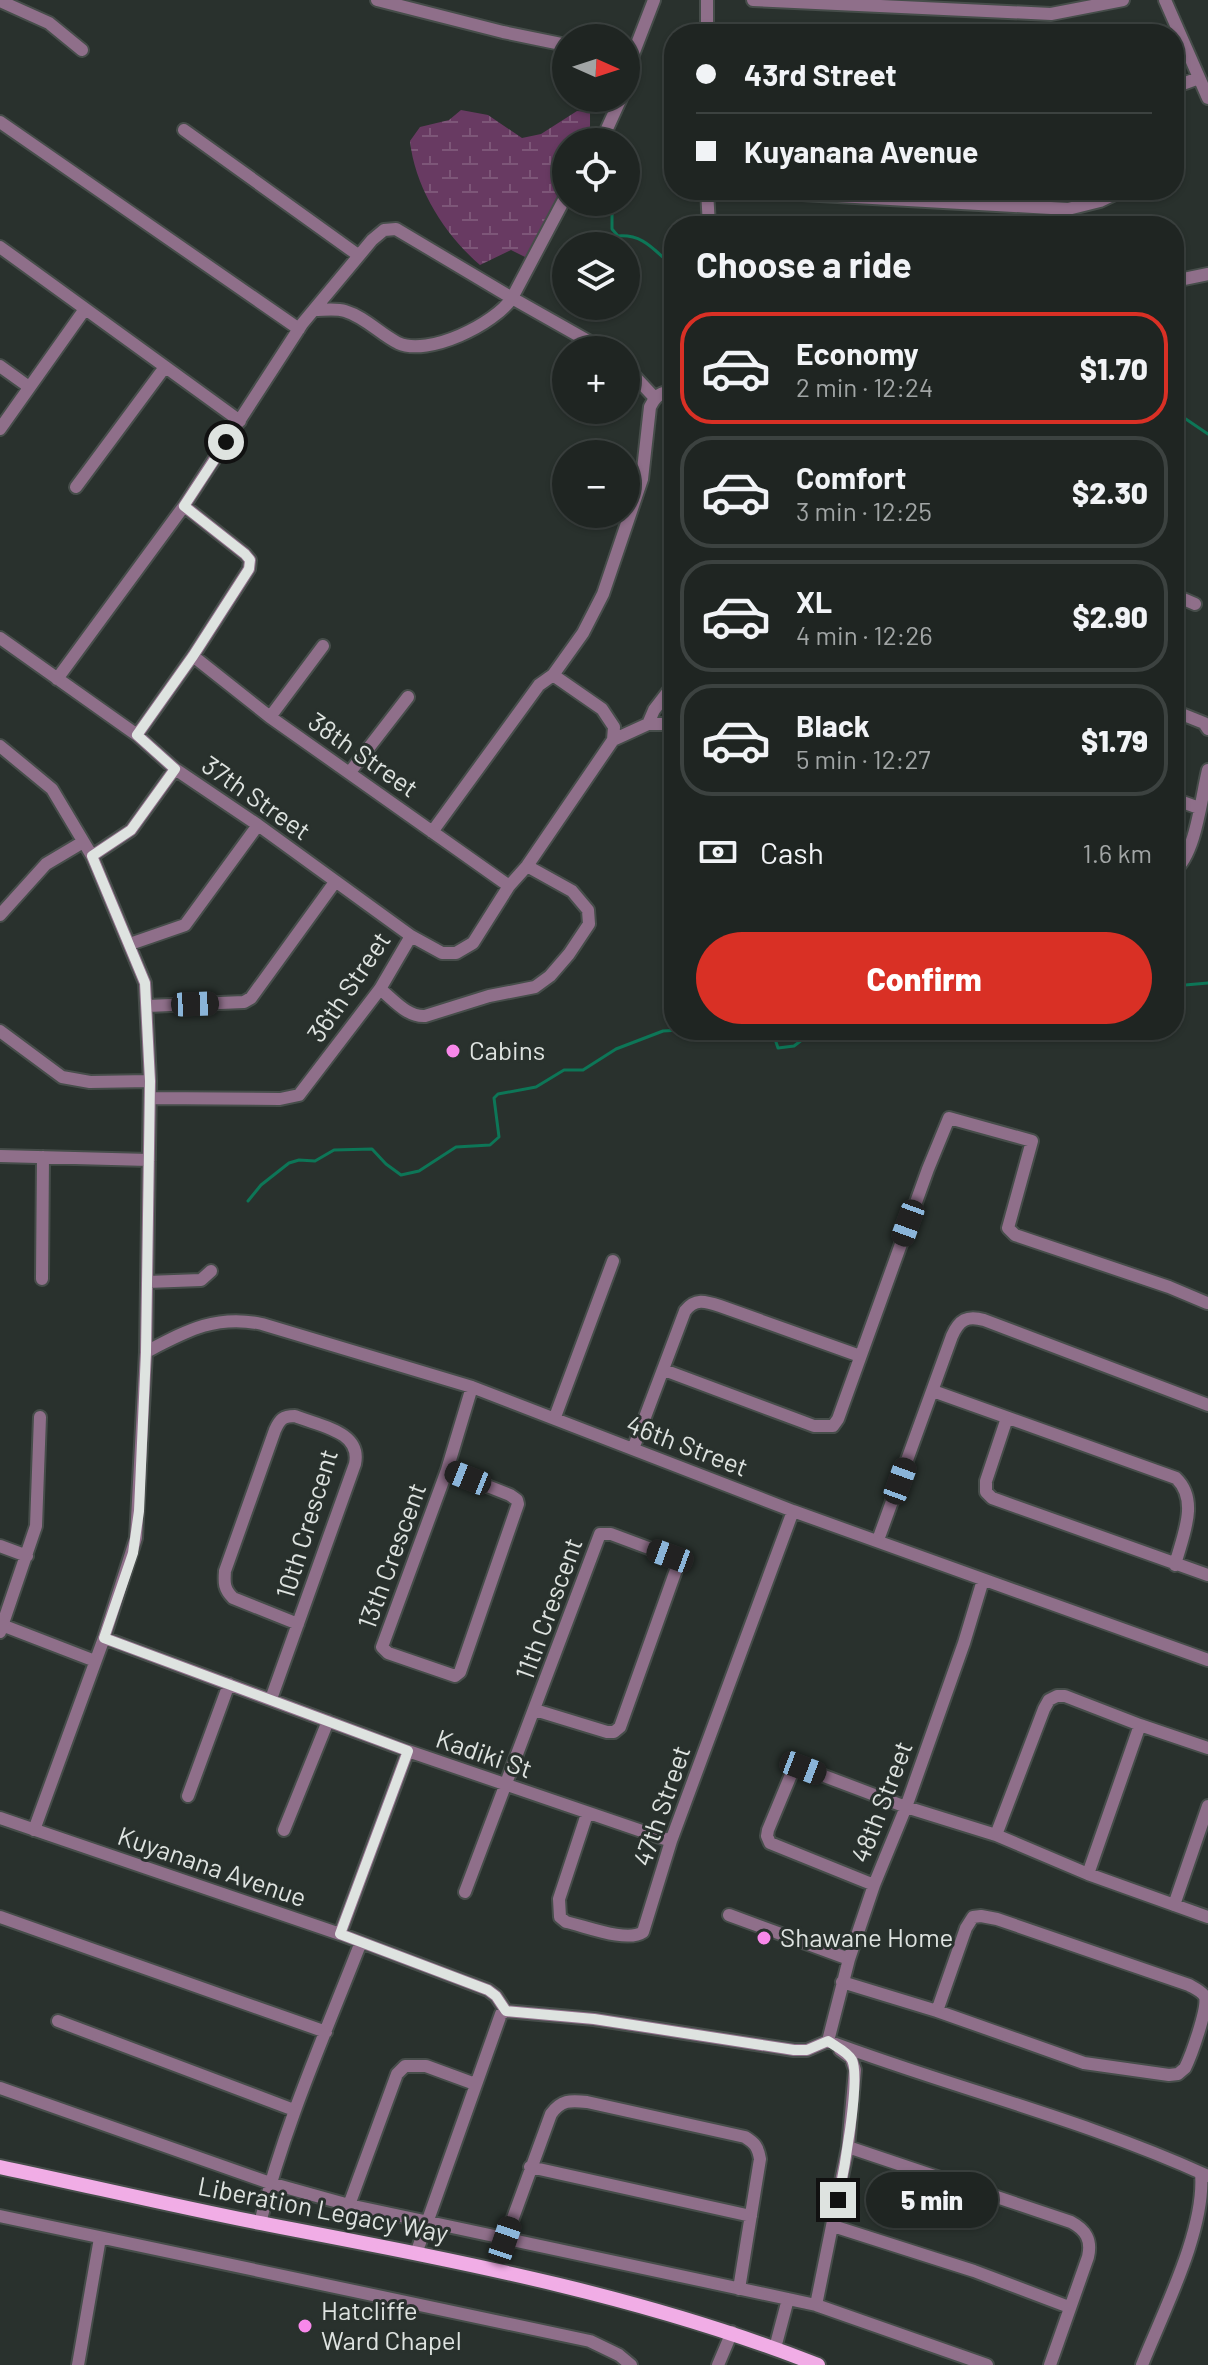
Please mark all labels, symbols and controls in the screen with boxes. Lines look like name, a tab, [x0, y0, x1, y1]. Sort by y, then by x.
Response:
north arrow	[552, 24, 640, 112]
map controls	[552, 24, 640, 528]
text: 43rd Street	[744, 56, 897, 92]
button: locate	[552, 128, 640, 216]
text: Kuyanana Avenue	[744, 133, 978, 169]
button: layers	[552, 232, 640, 320]
text: Choose a ride	[696, 242, 912, 285]
icon: car	[700, 332, 772, 404]
text: Economy	[796, 335, 919, 371]
button: +	[552, 336, 640, 424]
text: $1.70	[1080, 350, 1148, 386]
text: 2 min · 12:24	[796, 371, 933, 402]
route start	[208, 424, 244, 460]
button: −	[552, 440, 640, 528]
icon: car	[700, 456, 772, 528]
text: Comfort	[796, 459, 906, 495]
text: $2.30	[1072, 474, 1148, 510]
text: 3 min · 12:25	[796, 495, 932, 526]
icon: car	[700, 580, 772, 652]
text: XL	[796, 583, 832, 619]
text: $2.90	[1073, 598, 1148, 634]
text: 4 min · 12:26	[796, 619, 933, 650]
icon: car	[700, 704, 772, 776]
street label: 38th Street	[303, 705, 425, 803]
text: Black	[796, 707, 870, 743]
text: $1.79	[1081, 722, 1148, 758]
text: 5 min · 12:27	[796, 743, 931, 774]
street label: 37th Street	[197, 748, 317, 845]
icon: cash	[696, 830, 740, 874]
text: Cash	[760, 834, 824, 870]
text: 1.6 km	[1083, 837, 1152, 868]
street label: 36th Street	[300, 925, 396, 1047]
button: Confirm	[696, 932, 1152, 1024]
car	[171, 991, 219, 1017]
place label: Cabins	[469, 1034, 545, 1065]
marker: Cabins	[444, 1042, 462, 1060]
car	[889, 1196, 927, 1250]
street label: 46th Street	[623, 1407, 753, 1482]
street label: 10th Crescent	[268, 1445, 343, 1602]
car	[881, 1454, 919, 1508]
car	[441, 1458, 495, 1498]
street label: 13th Crescent	[350, 1478, 431, 1633]
street label: 11th Crescent	[508, 1533, 588, 1684]
car	[643, 1537, 697, 1575]
street label: Kadiki St	[432, 1722, 537, 1783]
street label: 48th Street	[843, 1736, 918, 1867]
street label: 47th Street	[625, 1741, 696, 1870]
car	[776, 1748, 830, 1788]
street label: Kuyanana Avenue	[114, 1819, 311, 1912]
place label: Shawane Home	[780, 1921, 953, 1952]
marker: Shawane Home	[755, 1929, 773, 1947]
street label: Liberation Legacy Way	[195, 2169, 451, 2248]
callout: 5 min	[866, 2172, 998, 2228]
route end	[820, 2182, 856, 2218]
text: 5 min	[901, 2184, 963, 2215]
car	[486, 2213, 524, 2267]
place label: Hatcliffe Ward Chapel	[321, 2294, 462, 2355]
marker: Hatcliffe Ward Chapel	[296, 2317, 314, 2335]

